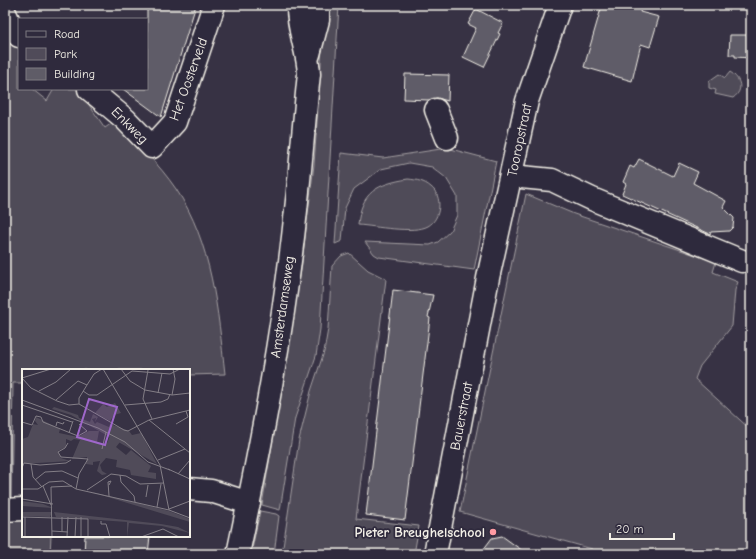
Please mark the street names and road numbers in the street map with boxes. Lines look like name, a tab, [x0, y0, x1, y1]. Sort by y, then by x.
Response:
street label: Het Oosterveld	[166, 35, 211, 123]
street label: Tooropstraat	[503, 101, 536, 178]
street label: Enkweg	[108, 103, 152, 147]
street label: Amsterdamseweg	[267, 255, 298, 359]
street label: Bauerstraat	[447, 380, 477, 452]

